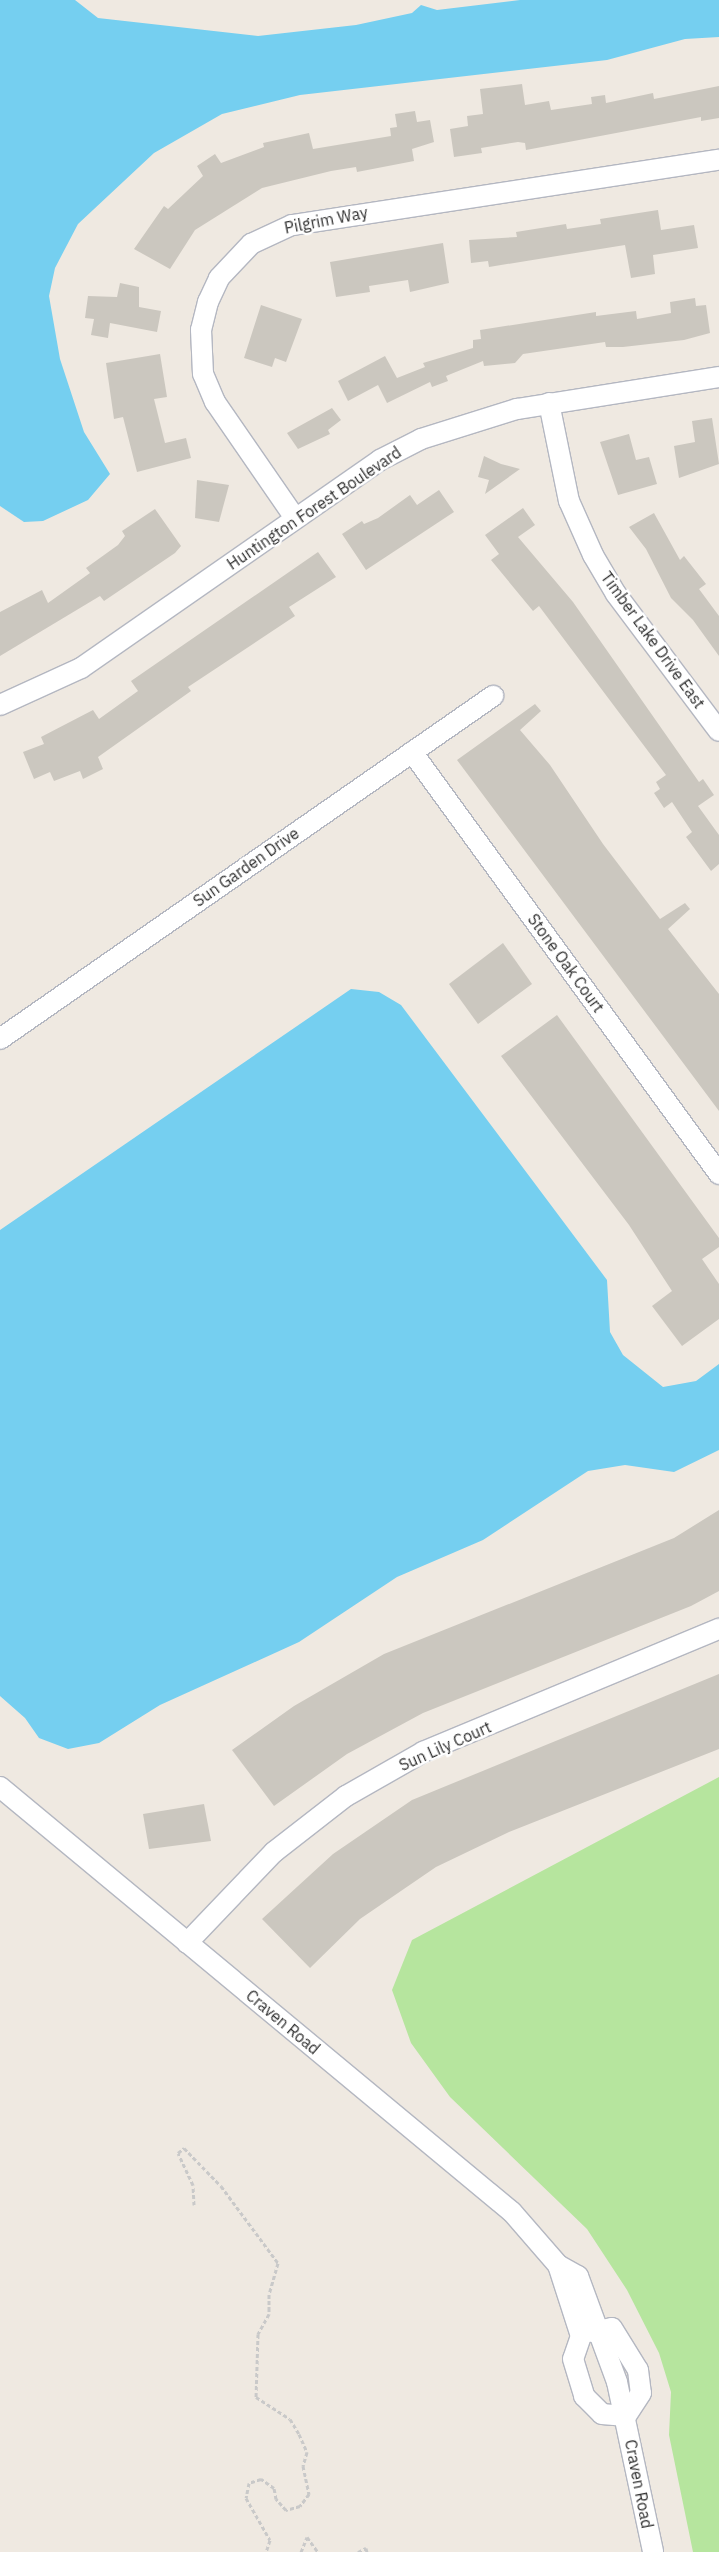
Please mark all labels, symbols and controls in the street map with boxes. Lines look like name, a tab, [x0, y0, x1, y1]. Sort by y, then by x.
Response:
street label: Pilgrim Way	[283, 202, 369, 238]
street label: Huntington Forest Boulevard	[223, 442, 405, 574]
street label: Timber Lake Drive East	[597, 568, 709, 712]
street label: Sun Garden Drive	[189, 823, 303, 911]
street label: Stone Oak Court	[524, 910, 608, 1016]
street label: Sun Lily Court	[396, 1717, 494, 1775]
street label: Craven Road	[242, 1986, 324, 2058]
street label: Craven Road	[621, 2438, 657, 2530]

